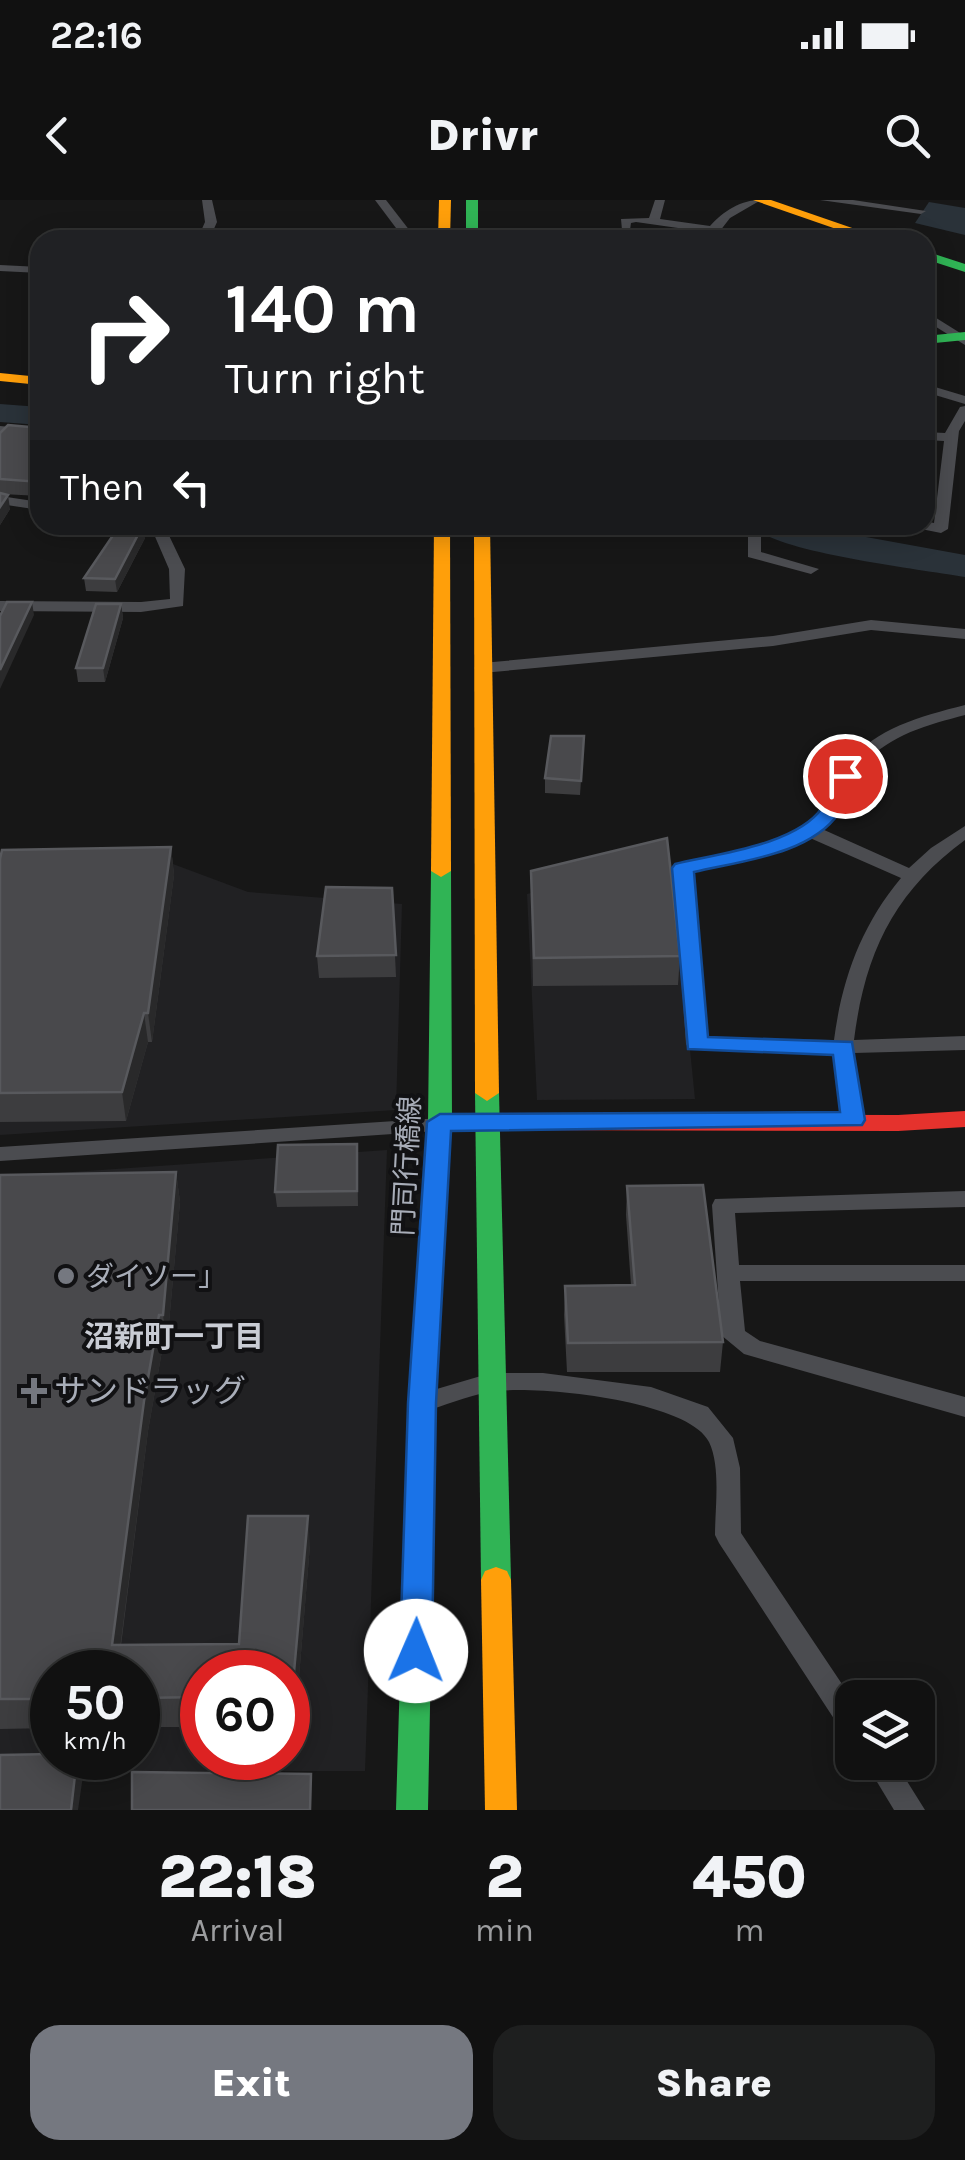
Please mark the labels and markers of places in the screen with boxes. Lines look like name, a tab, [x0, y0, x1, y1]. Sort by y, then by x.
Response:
pin	[803, 734, 888, 819]
place label: ダイソー」	[86, 1260, 226, 1293]
marker: ダイソー」	[55, 1265, 77, 1287]
place label: サンドラッグ	[54, 1373, 246, 1410]
marker: サンドラッグ	[23, 1380, 45, 1402]

